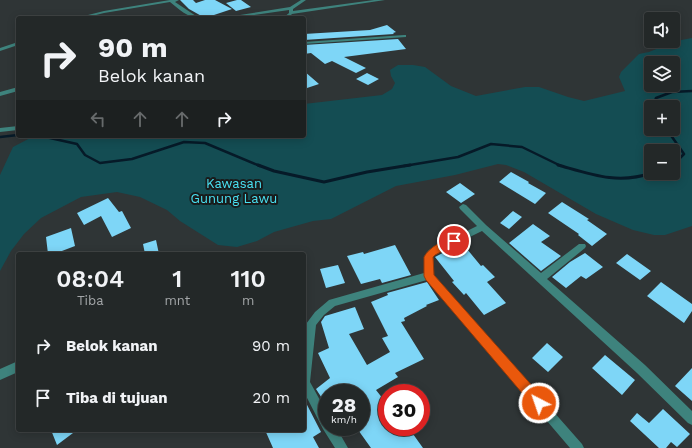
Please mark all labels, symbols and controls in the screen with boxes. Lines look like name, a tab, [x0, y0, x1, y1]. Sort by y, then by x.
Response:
map controls	[644, 12, 680, 180]
button: sound	[644, 12, 680, 48]
text: 90 m	[98, 31, 168, 64]
icon: right	[32, 32, 84, 84]
button: layers	[644, 56, 680, 92]
text: Belok kanan	[98, 65, 205, 86]
button: +	[644, 100, 680, 136]
icon: left	[87, 108, 109, 130]
icon: ahead	[129, 108, 151, 130]
icon: ahead	[171, 108, 193, 130]
icon: right	[213, 108, 235, 130]
button: −	[644, 144, 680, 180]
park label: Kawasan Gunung Lawu	[191, 176, 277, 206]
pin	[437, 224, 471, 258]
icon: arrive	[443, 230, 465, 252]
text: 08:04	[56, 265, 124, 293]
text: 1	[172, 265, 182, 293]
text: 110	[230, 265, 266, 293]
text: Tiba	[77, 293, 104, 308]
text: mnt	[164, 293, 190, 308]
text: m	[242, 293, 254, 308]
icon: right	[32, 335, 54, 357]
text: Belok kanan	[66, 337, 157, 355]
text: 90 m	[252, 337, 290, 355]
position arrow	[518, 382, 560, 424]
speed limit sign: 30	[378, 384, 430, 436]
icon: arrive	[32, 387, 54, 409]
text: Tiba di tujuan	[66, 389, 168, 407]
text: 20 m	[253, 389, 290, 407]
text: 28	[332, 393, 356, 417]
text: km/h	[331, 414, 357, 425]

